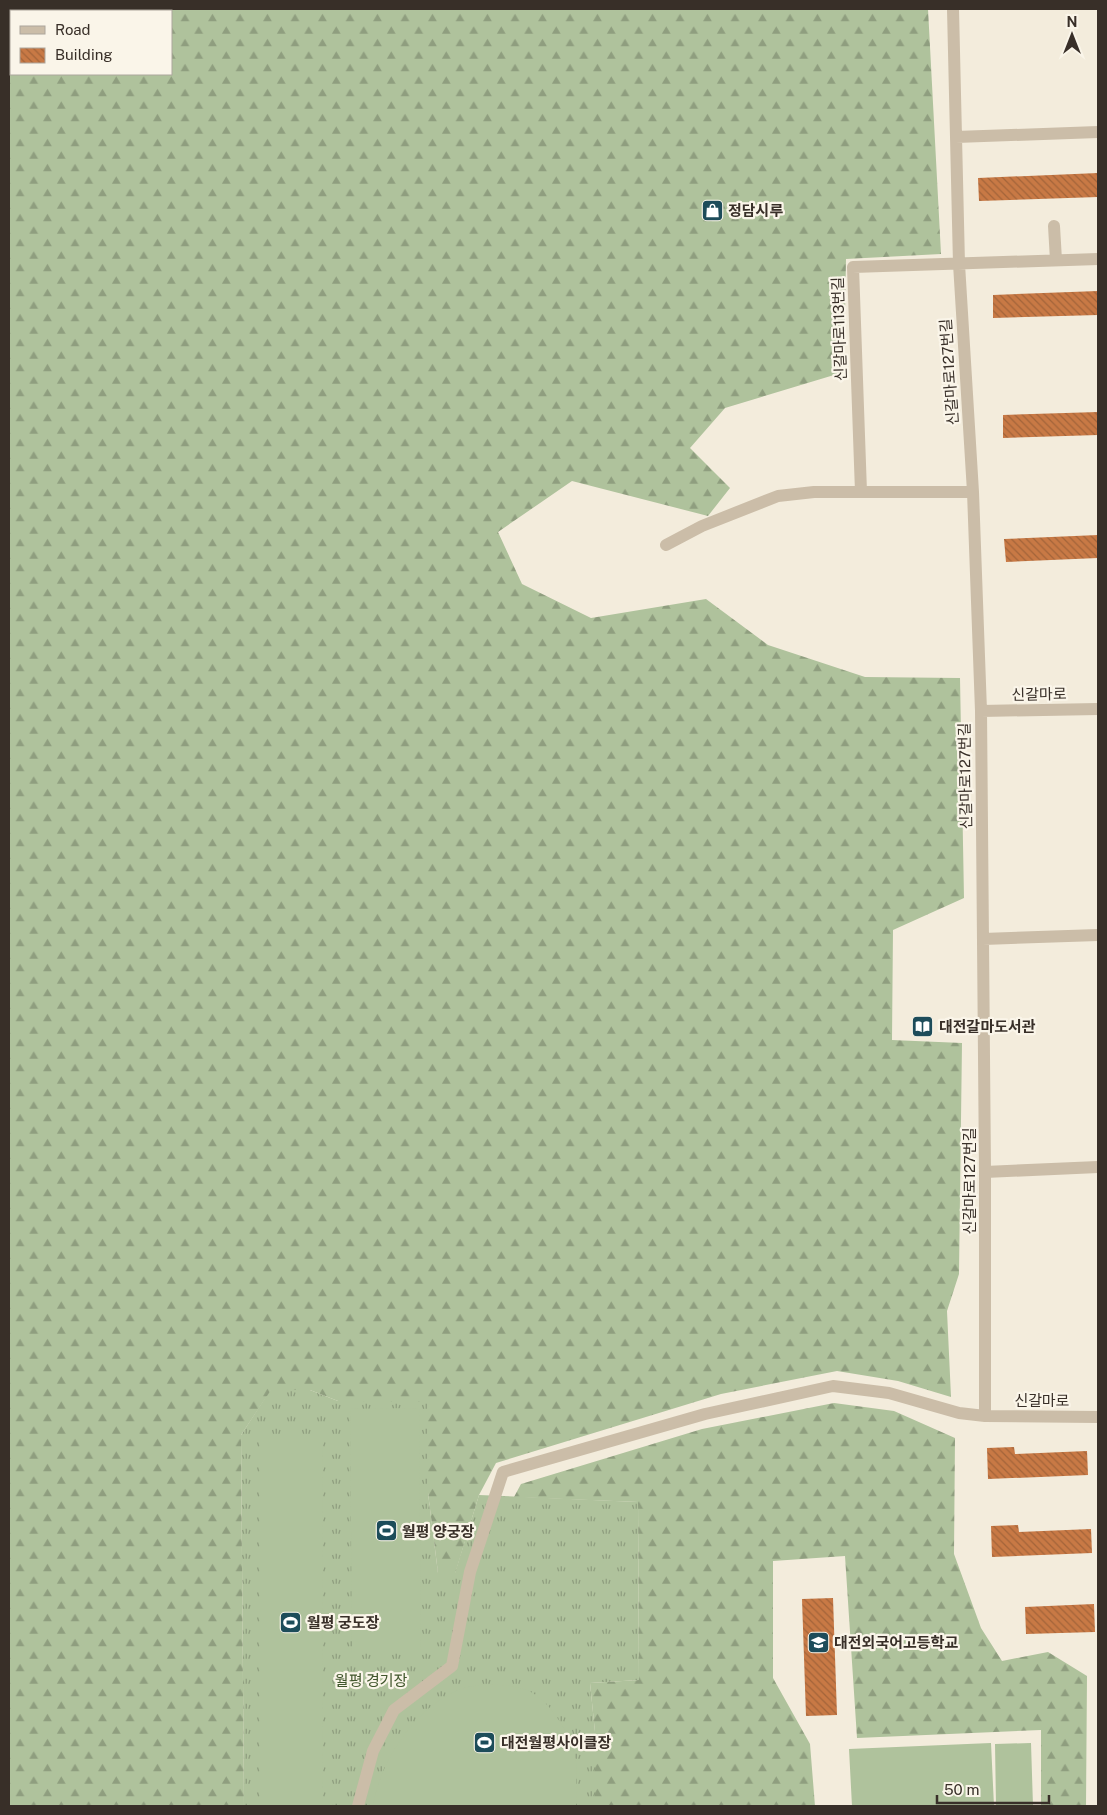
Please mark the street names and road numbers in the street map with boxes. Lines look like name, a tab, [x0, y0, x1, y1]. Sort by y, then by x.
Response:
street label: 신갈마로113번길	[829, 277, 849, 381]
street label: 신갈마로127번길	[937, 318, 961, 426]
street label: 신갈마로	[1011, 685, 1067, 703]
street label: 신갈마로127번길	[956, 722, 974, 830]
street label: 신갈마로127번길	[961, 1128, 978, 1234]
street label: 신갈마로	[1014, 1392, 1070, 1409]

